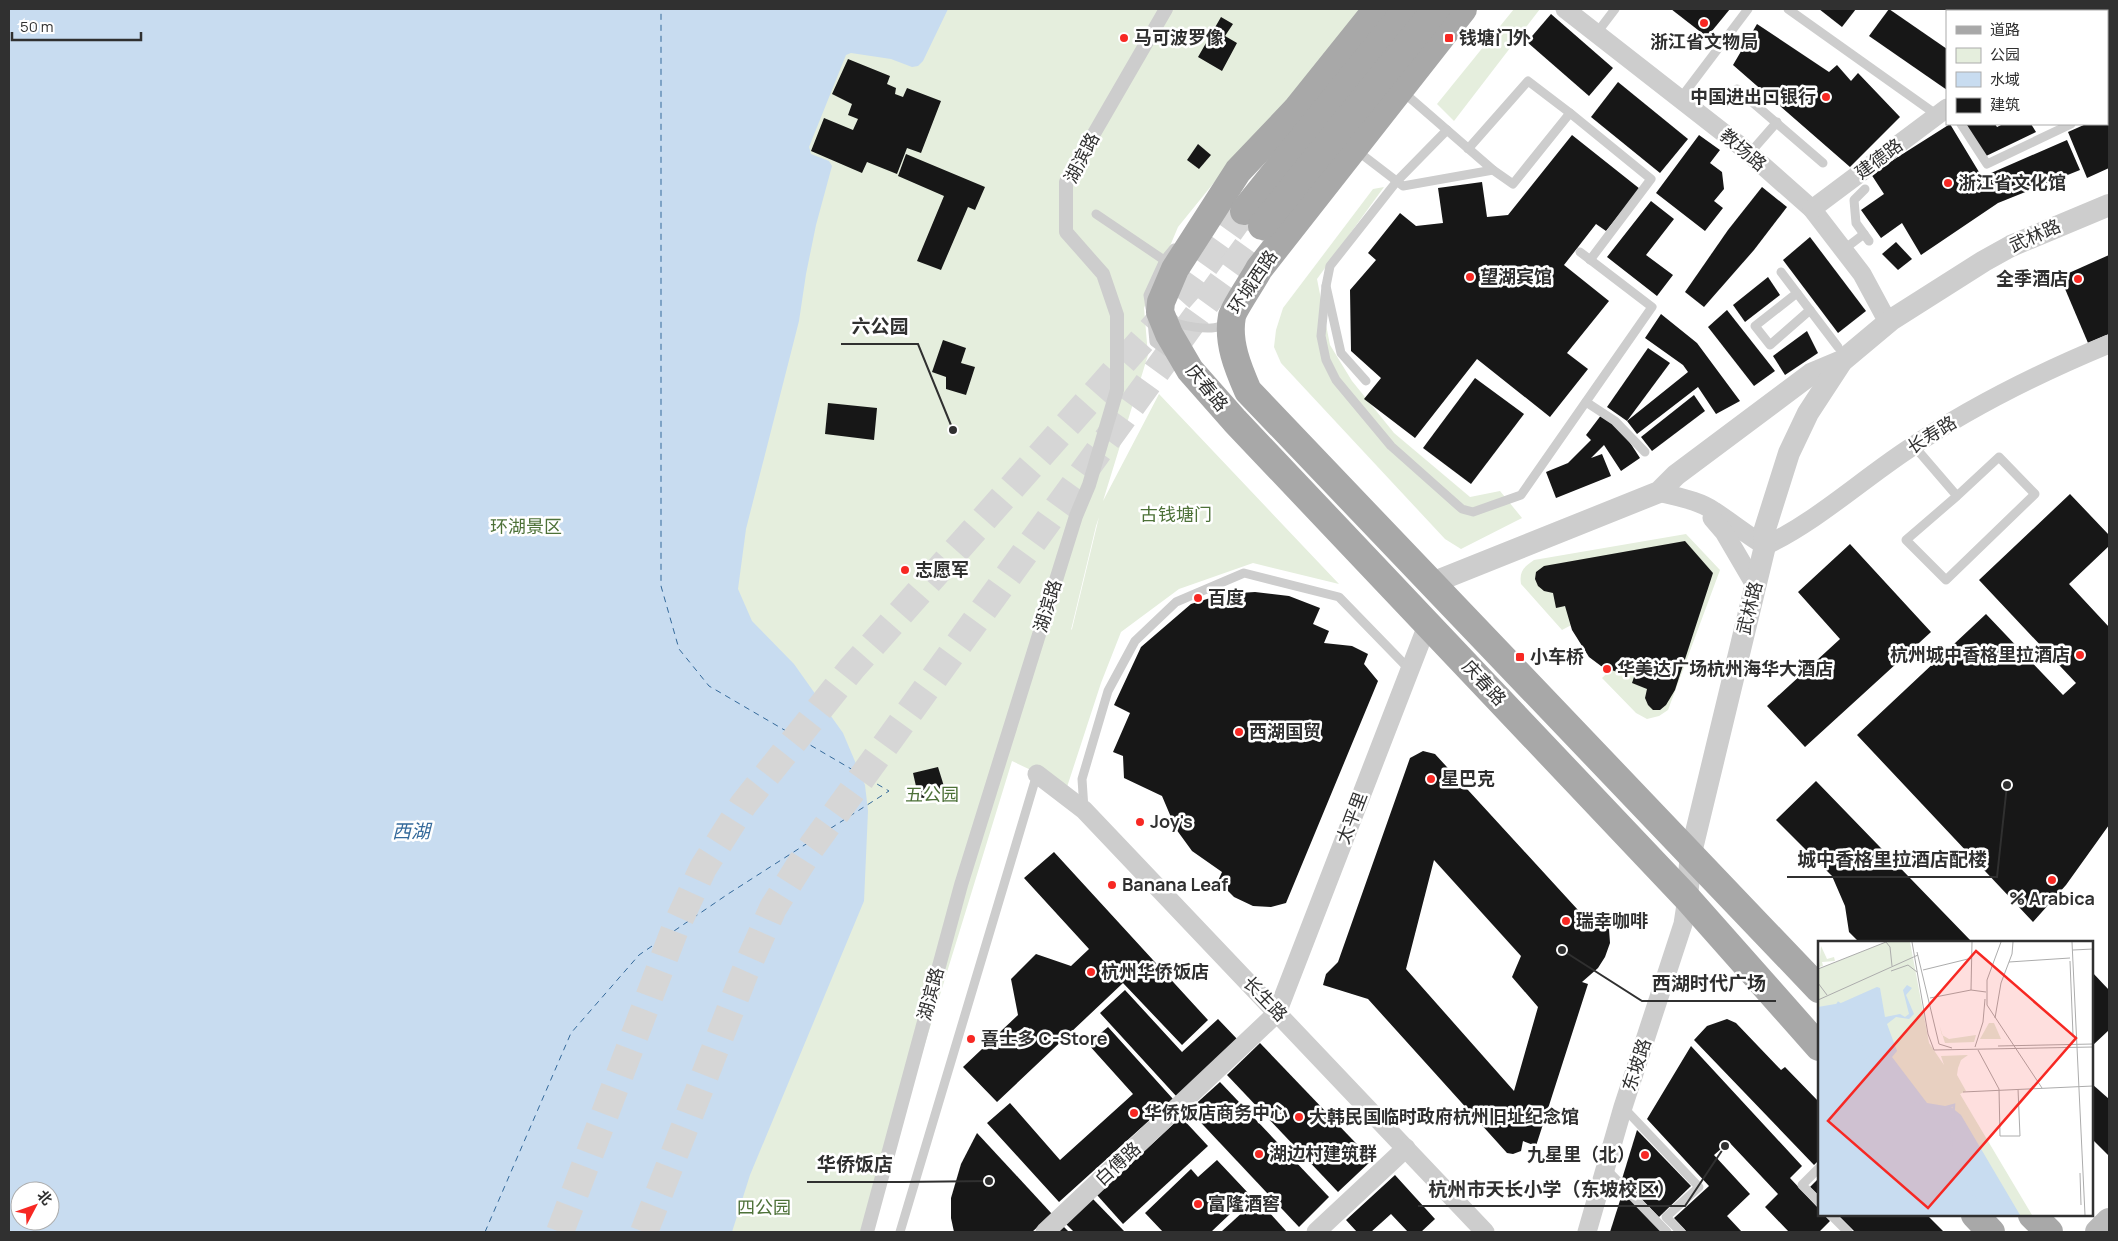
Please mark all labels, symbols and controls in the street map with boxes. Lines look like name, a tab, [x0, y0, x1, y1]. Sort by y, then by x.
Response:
scale bar	[12, 10, 141, 42]
legend	[1946, 10, 2108, 125]
text: 50 m	[20, 16, 54, 37]
marker: 浙江省文物局	[1698, 17, 1710, 29]
text: 道路	[1990, 19, 2020, 40]
place label: 马可波罗像	[1134, 25, 1224, 49]
place label: 钱塘门外	[1459, 25, 1531, 49]
place label: 浙江省文物局	[1650, 29, 1758, 53]
marker: 马可波罗像	[1118, 32, 1130, 44]
marker: 钱塘门外	[1443, 32, 1455, 44]
text: 公园	[1990, 44, 2020, 65]
text: 水域	[1990, 69, 2020, 90]
place label: 中国进出口银行	[1690, 84, 1816, 108]
marker: 中国进出口银行	[1820, 91, 1832, 103]
text: 建筑	[1990, 94, 2020, 115]
street label: 教场路	[1715, 123, 1772, 176]
street label: 湖滨路	[1058, 128, 1104, 187]
street label: 建德路	[1850, 132, 1907, 184]
place label: 浙江省文化馆	[1958, 170, 2066, 194]
marker: 浙江省文化馆	[1942, 177, 1954, 189]
street label: 武林路	[2005, 213, 2064, 257]
street label: 环城西路	[1222, 245, 1282, 318]
place label: 望湖宾馆	[1480, 264, 1552, 288]
place label: 全季酒店	[1996, 266, 2068, 290]
marker: 望湖宾馆	[1464, 271, 1476, 283]
marker: 全季酒店	[2072, 273, 2084, 285]
callout: 六公园	[841, 310, 918, 344]
text: 六公园	[851, 313, 909, 339]
street label: 庆春路	[1181, 359, 1234, 416]
street label: 长寿路	[1902, 410, 1961, 459]
park label: 古钱塘门	[1140, 502, 1212, 526]
park label: 环湖景区	[490, 514, 562, 538]
place label: 志愿军	[915, 557, 969, 581]
marker: 志愿军	[899, 564, 911, 576]
street label: 湖滨路	[1028, 576, 1066, 635]
street label: 武林路	[1731, 579, 1767, 637]
place label: 百度	[1208, 585, 1244, 609]
marker: 百度	[1192, 592, 1204, 604]
place label: 杭州城中香格里拉酒店	[1890, 642, 2070, 666]
place label: 小车桥	[1530, 644, 1584, 668]
marker: 杭州城中香格里拉酒店	[2074, 649, 2086, 661]
marker: 小车桥	[1514, 651, 1526, 663]
street label: 庆春路	[1458, 654, 1512, 710]
place label: 华美达广场杭州海华大酒店	[1617, 656, 1833, 680]
marker: 华美达广场杭州海华大酒店	[1601, 663, 1613, 675]
place label: 西湖国贸	[1249, 719, 1321, 743]
marker: 西湖国贸	[1233, 726, 1245, 738]
place label: 星巴克	[1441, 766, 1495, 790]
marker: 星巴克	[1425, 773, 1437, 785]
park label: 五公园	[905, 782, 959, 806]
street label: 太平里	[1330, 788, 1372, 847]
place label: Joy's	[1150, 809, 1193, 833]
marker: Joy's	[1134, 816, 1146, 828]
water label: 西湖	[392, 818, 433, 844]
callout: 城中香格里拉酒店配楼	[1787, 843, 1997, 877]
text: 城中香格里拉酒店配楼	[1797, 846, 1987, 872]
place label: Banana Leaf	[1122, 872, 1228, 896]
marker: % Arabica	[2046, 874, 2058, 886]
marker: Banana Leaf	[1106, 879, 1118, 891]
place label: % Arabica	[2009, 886, 2095, 910]
place label: 瑞幸咖啡	[1576, 908, 1648, 932]
marker: 瑞幸咖啡	[1560, 915, 1572, 927]
inset map	[1818, 941, 2093, 1216]
place label: 杭州华侨饭店	[1101, 959, 1209, 983]
street label: 湖滨路	[911, 965, 949, 1023]
marker: 杭州华侨饭店	[1085, 966, 1097, 978]
callout: 西湖时代广场	[1642, 967, 1776, 1001]
text: 西湖时代广场	[1652, 970, 1766, 996]
street label: 长生路	[1238, 971, 1293, 1026]
place label: 喜士多 C-Store	[981, 1026, 1108, 1050]
marker: 喜士多 C-Store	[965, 1033, 977, 1045]
street label: 东坡路	[1616, 1035, 1656, 1094]
place label: 华侨饭店商务中心	[1144, 1100, 1288, 1124]
place label: 大韩民国临时政府杭州旧址纪念馆	[1309, 1104, 1579, 1128]
marker: 华侨饭店商务中心	[1128, 1107, 1140, 1119]
marker: 大韩民国临时政府杭州旧址纪念馆	[1293, 1111, 1305, 1123]
street label: 白傅路	[1089, 1136, 1145, 1190]
place label: 湖边村建筑群	[1269, 1141, 1377, 1165]
place label: 九星里（北）	[1527, 1142, 1635, 1166]
callout: 华侨饭店	[807, 1148, 903, 1182]
marker: 湖边村建筑群	[1253, 1148, 1265, 1160]
marker: 九星里（北）	[1639, 1149, 1651, 1161]
text: 华侨饭店	[817, 1151, 893, 1177]
callout: 杭州市天长小学（东坡校区）	[1418, 1172, 1685, 1206]
text: 杭州市天长小学（东坡校区）	[1428, 1176, 1676, 1202]
north arrow	[10, 1181, 60, 1231]
text: 北	[33, 1186, 57, 1209]
place label: 富隆酒窖	[1208, 1191, 1280, 1215]
park label: 四公园	[737, 1195, 791, 1219]
marker: 富隆酒窖	[1192, 1198, 1204, 1210]

